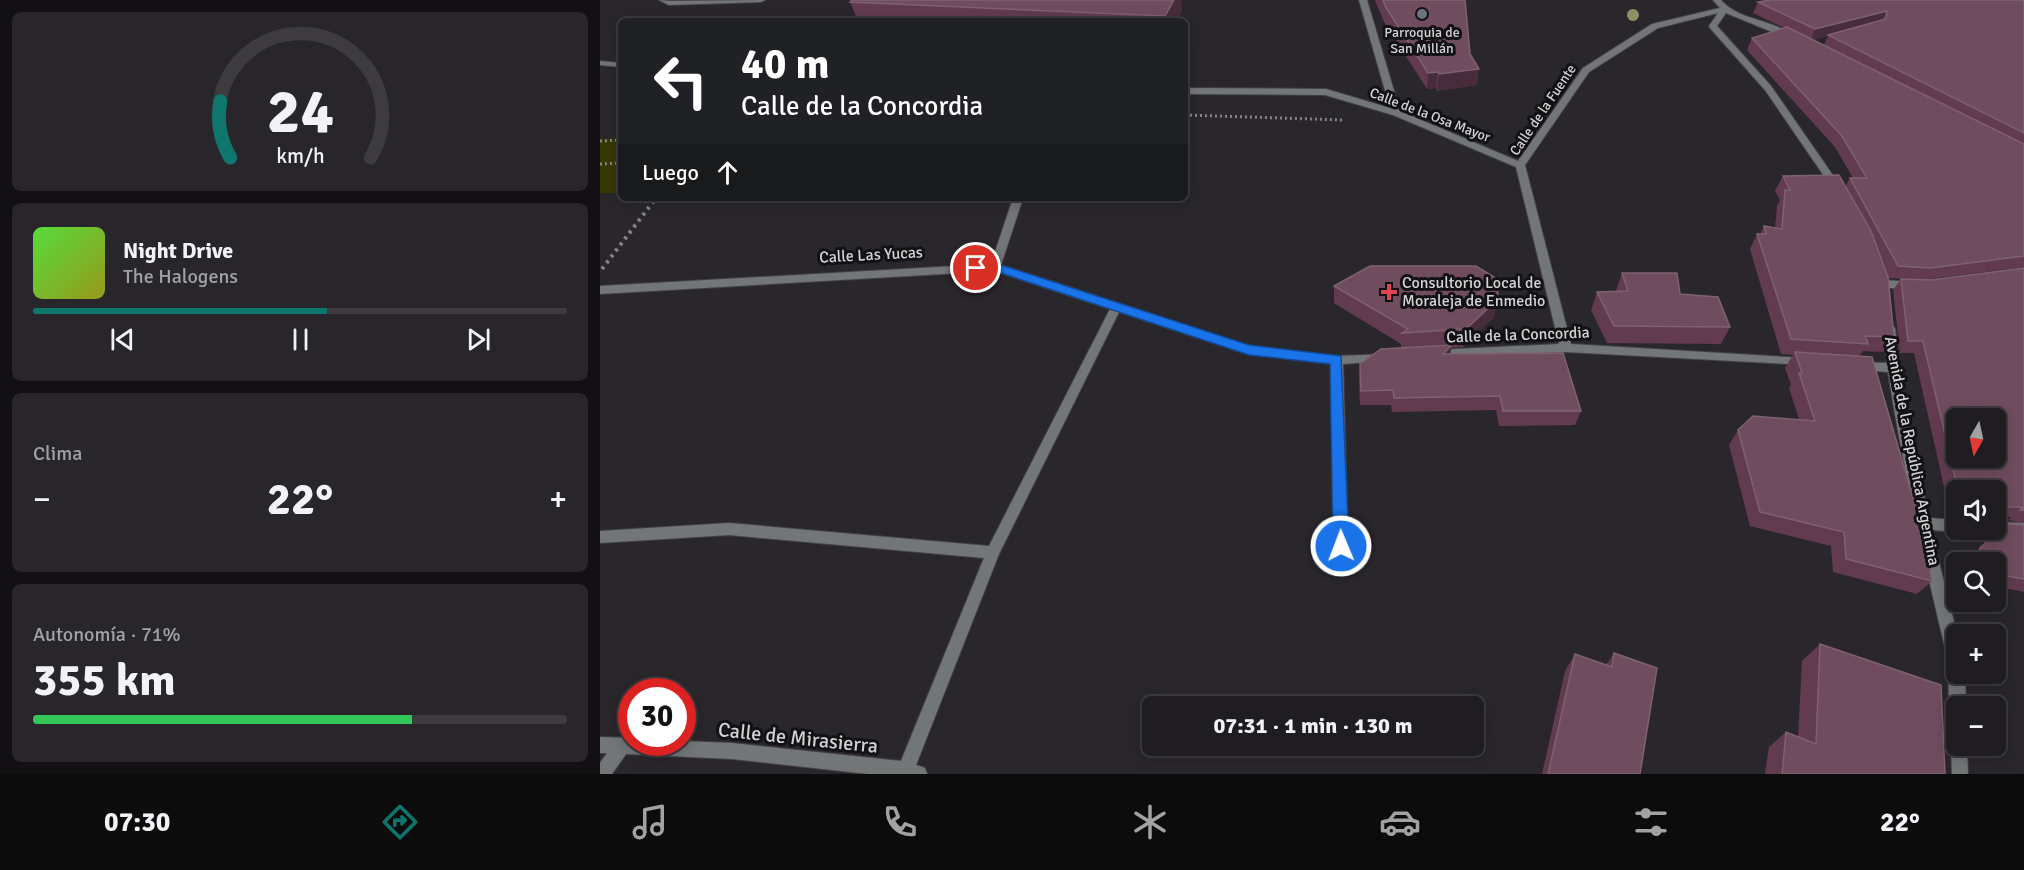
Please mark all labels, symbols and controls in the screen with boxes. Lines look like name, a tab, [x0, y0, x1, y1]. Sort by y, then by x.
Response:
marker: Parroquia de San Millán	[1415, 7, 1429, 21]
place label: Parroquia de San Millán	[1384, 24, 1460, 57]
text: 40 m	[741, 39, 830, 90]
icon: left	[642, 42, 720, 120]
street label: Calle de la Fuente	[1506, 61, 1580, 159]
text: 24	[266, 73, 334, 150]
street label: Calle de la Osa Mayor	[1367, 84, 1494, 146]
text: Calle de la Concordia	[741, 90, 983, 123]
text: km/h	[276, 144, 324, 170]
icon: ahead	[711, 156, 744, 189]
text: Luego	[642, 159, 699, 186]
text: Night Drive	[123, 237, 233, 264]
street label: Calle Las Yucas	[819, 242, 923, 268]
pin	[950, 242, 1001, 293]
icon: arrive	[959, 251, 992, 284]
text: The Halogens	[123, 264, 238, 289]
place label: Consultorio Local de Moraleja de Enmedio	[1402, 273, 1545, 311]
marker: Consultorio Local de Moraleja de Enmedio	[1380, 283, 1398, 301]
icon: previous	[106, 323, 139, 356]
icon: pause	[284, 323, 317, 356]
icon: next	[462, 323, 495, 356]
street label: Calle de la Concordia	[1446, 323, 1590, 347]
street label: Avenida de la República Argentina	[1880, 335, 1944, 567]
north arrow	[1946, 408, 2006, 468]
map controls	[1946, 408, 2006, 756]
text: Clima	[33, 441, 82, 466]
text: 22°	[267, 472, 333, 527]
text: −	[33, 479, 51, 520]
text: +	[549, 479, 567, 520]
button: sound	[1946, 480, 2006, 540]
position arrow	[1309, 514, 1373, 578]
button: search	[1946, 552, 2006, 612]
text: Autonomía · 71%	[33, 622, 181, 647]
button: +	[1946, 624, 2006, 684]
text: 355 km	[33, 653, 176, 708]
speed limit sign: 30	[618, 678, 696, 756]
button: −	[1946, 696, 2006, 756]
text: 07:31 · 1 min · 130 m	[1213, 712, 1413, 739]
street label: Calle de Mirasierra	[717, 717, 879, 759]
icon: directions	[379, 801, 421, 843]
icon: music	[629, 801, 671, 843]
icon: phone	[879, 801, 921, 843]
icon: climate	[1129, 801, 1171, 843]
icon: car	[1379, 801, 1421, 843]
icon: filters	[1630, 801, 1672, 843]
text: 07:30	[104, 806, 170, 839]
text: 22°	[1880, 806, 1920, 839]

